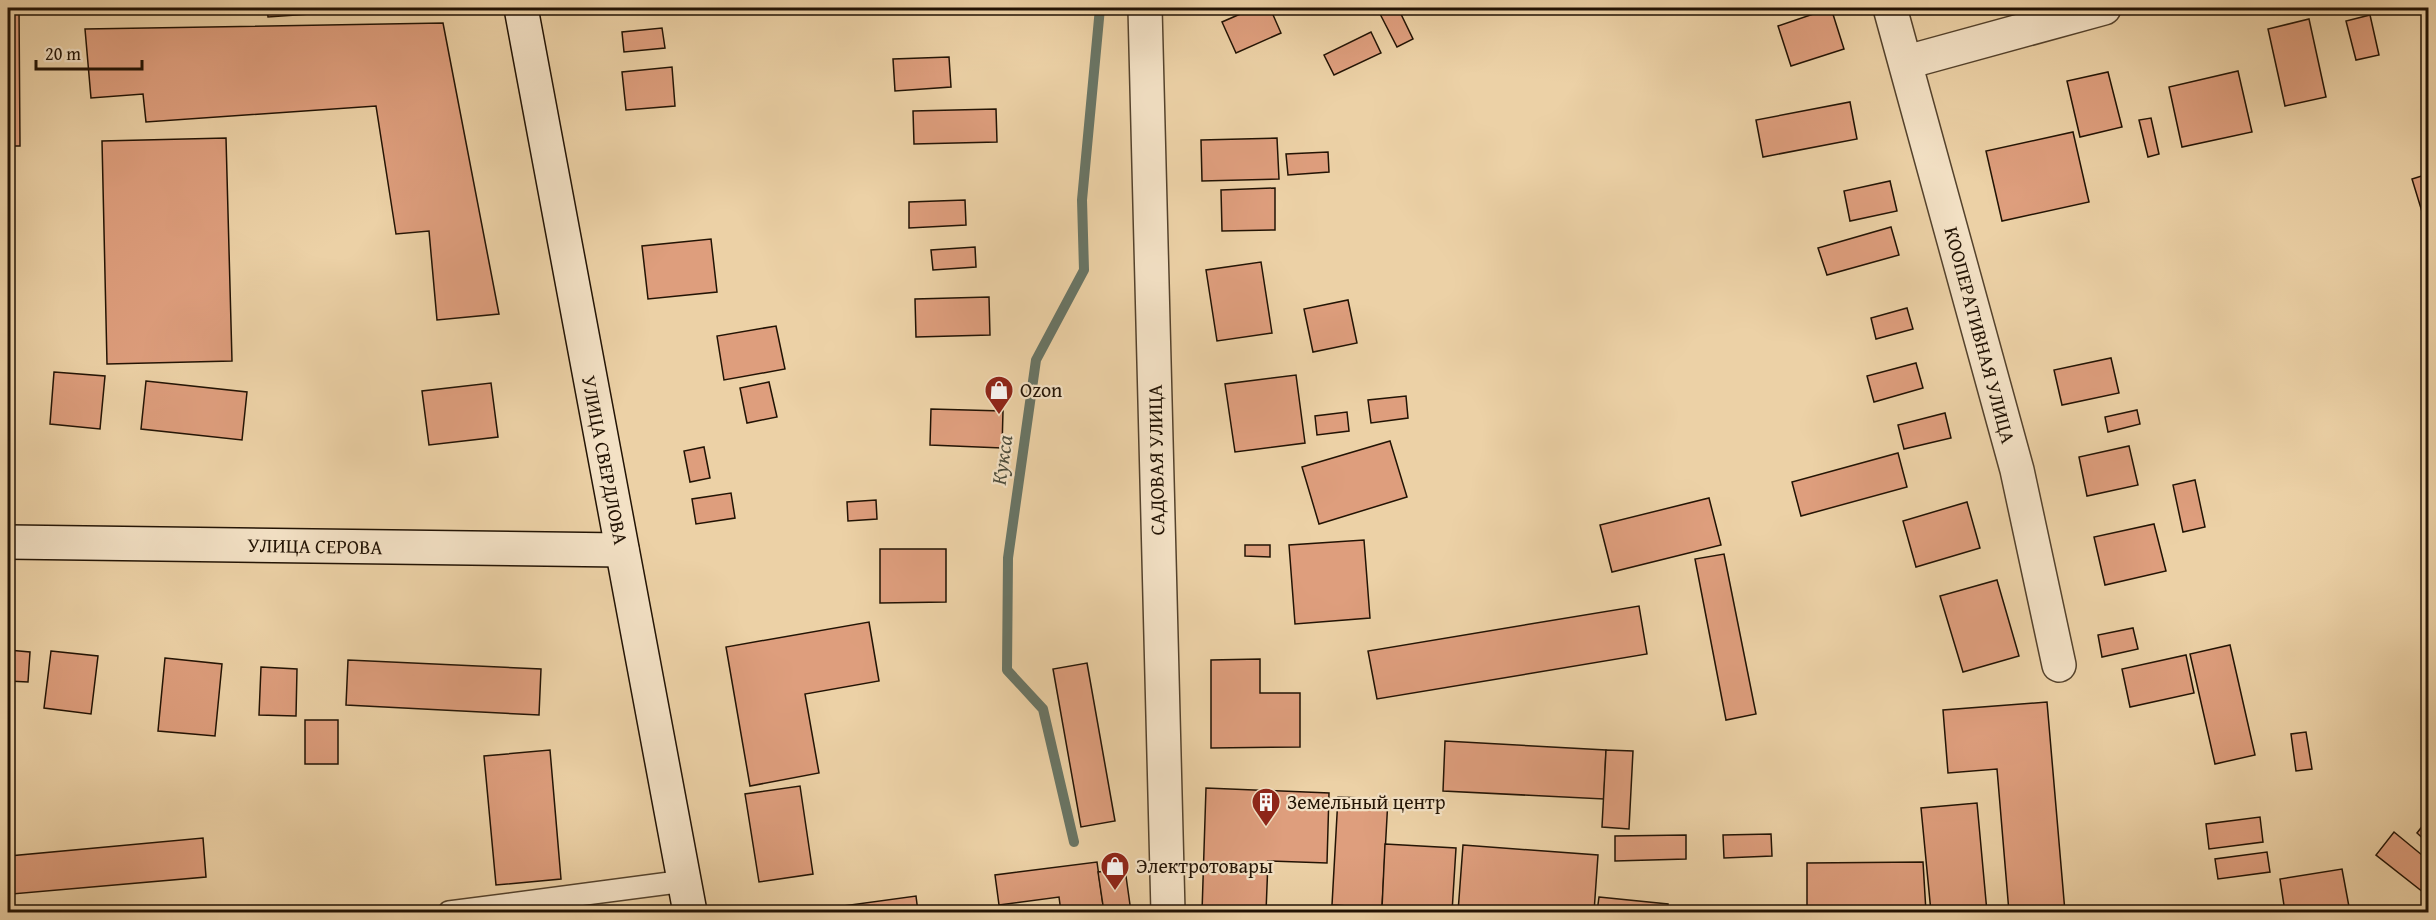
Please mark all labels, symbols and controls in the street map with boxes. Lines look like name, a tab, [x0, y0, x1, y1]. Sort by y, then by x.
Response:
scale bar	[36, 33, 142, 71]
text: 20 m	[45, 40, 81, 67]
street label: КООПЕРАТИВНАЯ УЛИЦА	[1938, 223, 2023, 447]
street label: УЛИЦА СВЕРДЛОВА	[575, 373, 636, 547]
shop icon: Ozon	[983, 374, 1015, 416]
place label: Ozon	[1020, 375, 1062, 404]
street label: САДОВАЯ УЛИЦА	[1140, 384, 1171, 536]
water label: Кукса	[983, 433, 1020, 487]
street label: УЛИЦА СЕРОВА	[247, 530, 383, 561]
building icon: Земельный центр	[1250, 786, 1282, 828]
place label: Земельный центр	[1287, 787, 1446, 816]
shop icon: Электротовары	[1099, 850, 1131, 892]
place label: Электротовары	[1136, 851, 1273, 880]

